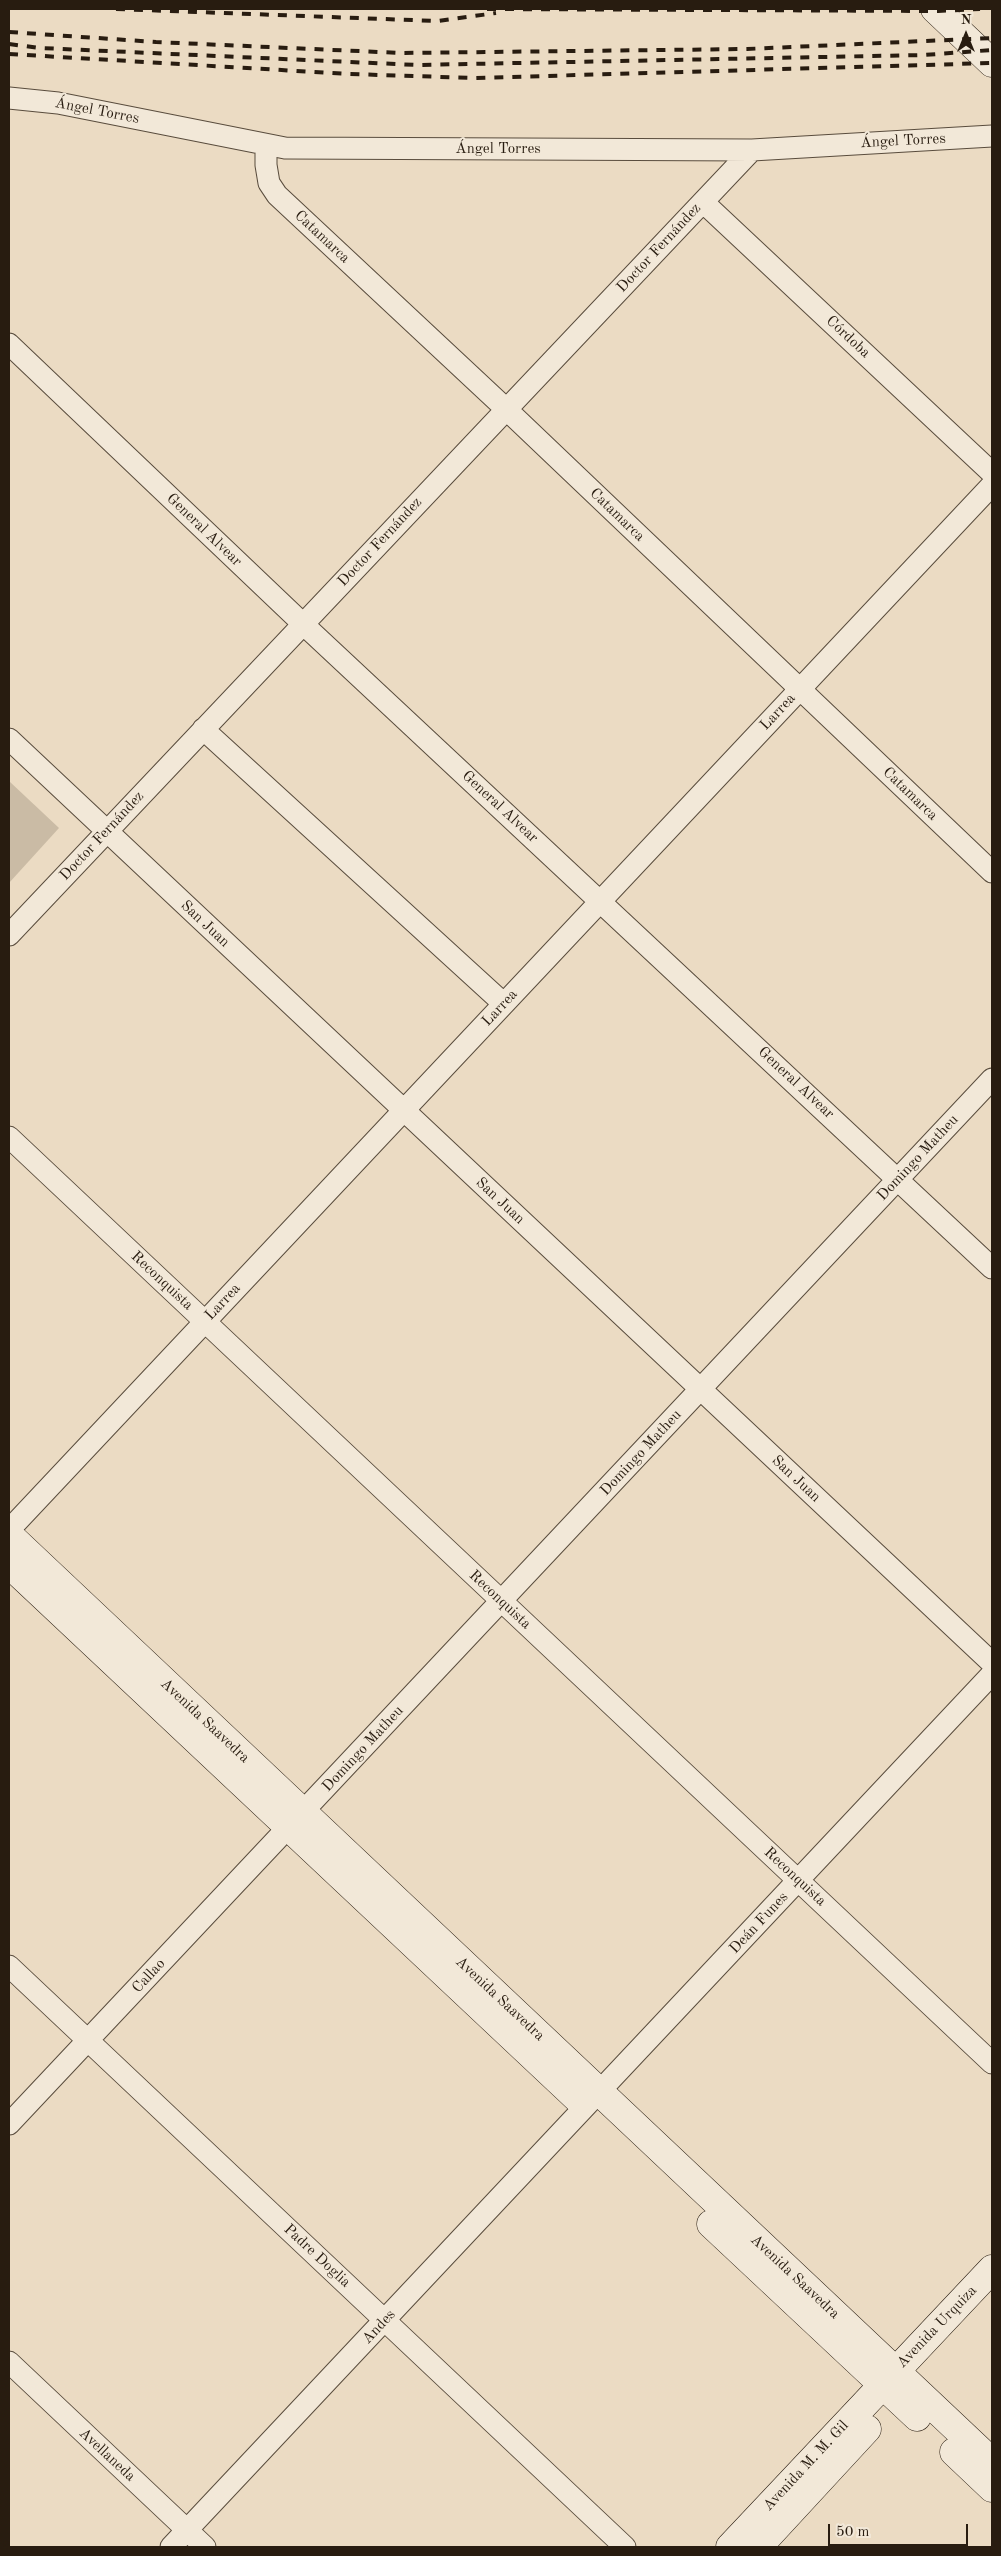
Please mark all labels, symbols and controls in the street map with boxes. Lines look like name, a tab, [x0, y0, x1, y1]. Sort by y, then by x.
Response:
north arrow	[941, 10, 991, 60]
text: N	[961, 13, 971, 27]
street label: Ángel Torres	[53, 94, 141, 128]
street label: Ángel Torres	[860, 130, 946, 152]
street label: Ángel Torres	[455, 140, 541, 158]
street label: Doctor Fernández	[613, 200, 705, 296]
street label: Catamarca	[290, 207, 354, 267]
street label: Córdoba	[822, 312, 874, 362]
street label: Catamarca	[586, 484, 648, 546]
street label: General Alvear	[163, 490, 245, 570]
street label: Doctor Fernández	[334, 494, 426, 590]
street label: Larrea	[756, 690, 800, 734]
street label: Catamarca	[879, 763, 941, 825]
street label: General Alvear	[458, 767, 542, 847]
street label: Doctor Fernández	[56, 788, 148, 884]
street label: San Juan	[177, 897, 233, 951]
street label: Larrea	[478, 986, 522, 1030]
street label: General Alvear	[754, 1043, 838, 1123]
street label: Domingo Matheu	[873, 1111, 963, 1205]
street label: San Juan	[472, 1174, 528, 1228]
street label: Reconquista	[127, 1248, 197, 1314]
street label: Larrea	[201, 1280, 245, 1324]
street label: Domingo Matheu	[596, 1406, 686, 1500]
street label: San Juan	[768, 1452, 824, 1506]
street label: Reconquista	[465, 1567, 535, 1633]
street label: Avenida Saavedra	[157, 1675, 253, 1767]
street label: Domingo Matheu	[318, 1702, 408, 1796]
street label: Reconquista	[760, 1844, 830, 1910]
street label: Deán Funes	[726, 1888, 792, 1958]
street label: Avenida Saavedra	[452, 1953, 548, 2045]
street label: Callao	[129, 1955, 169, 1997]
street label: Padre Doglia	[280, 2221, 354, 2291]
street label: Avenida Saavedra	[747, 2231, 843, 2323]
street label: Avenida Urquiza	[893, 2282, 981, 2372]
street label: Andes	[359, 2306, 399, 2348]
street label: Avenida M. M. Gil	[760, 2417, 852, 2515]
street label: Avellaneda	[75, 2424, 139, 2486]
scale bar	[831, 2514, 971, 2546]
text: 50 m	[836, 2525, 870, 2540]

